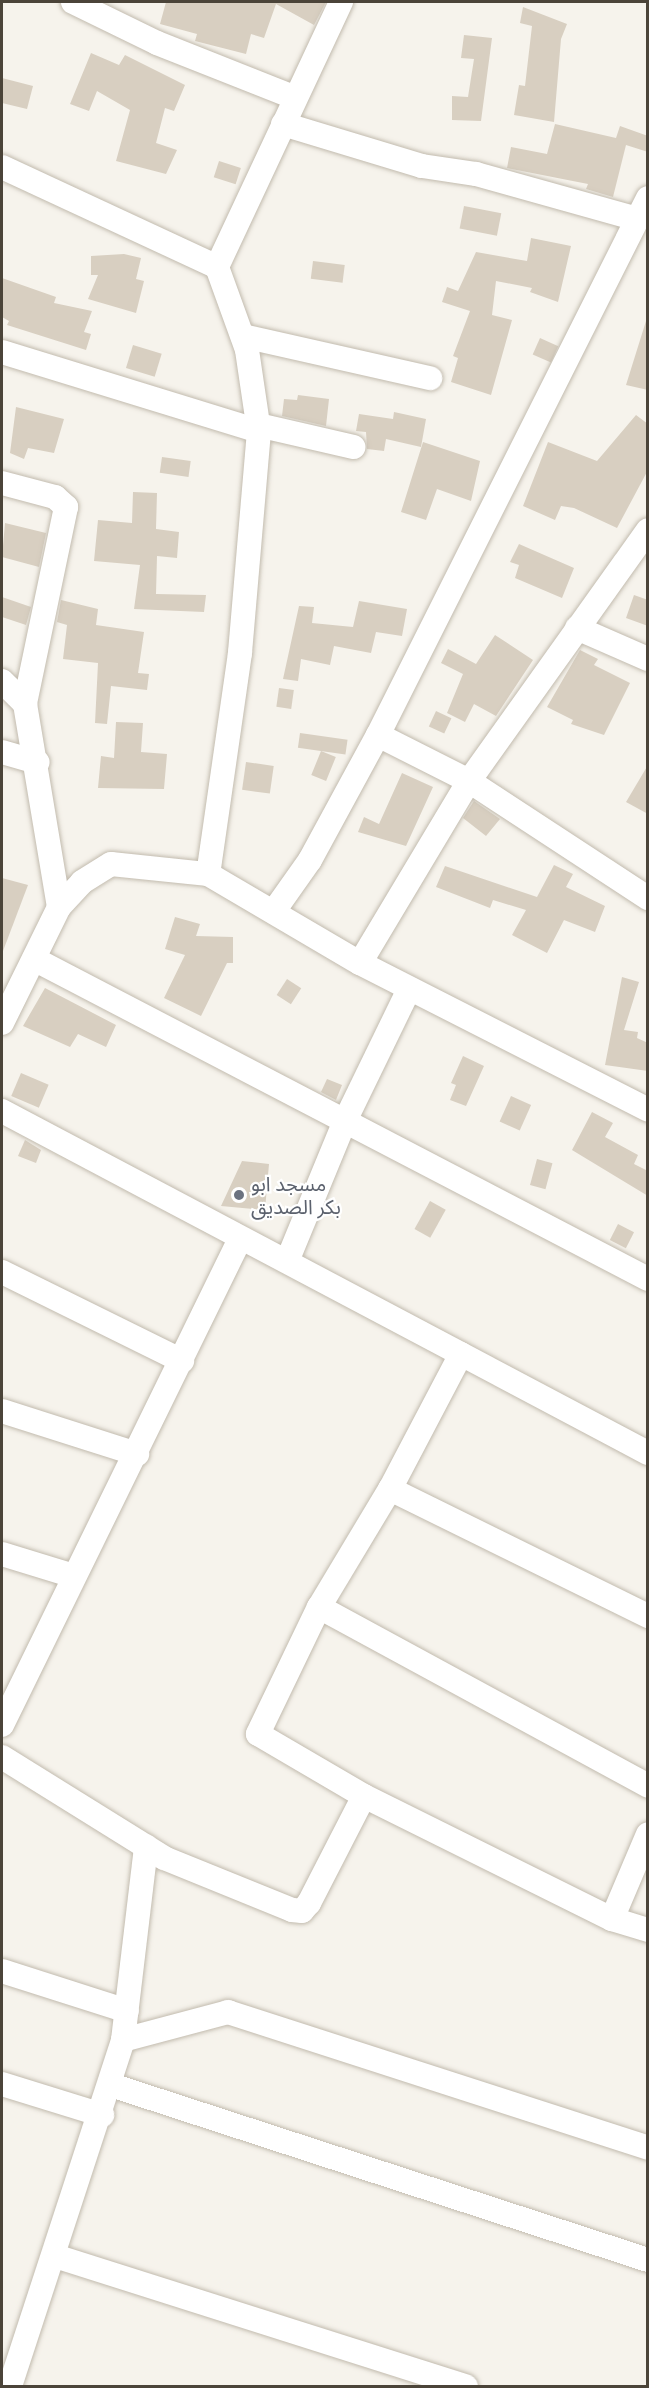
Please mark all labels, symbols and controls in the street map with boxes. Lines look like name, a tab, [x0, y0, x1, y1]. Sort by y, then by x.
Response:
place label: مسجد ابو بكر الصديق	[251, 1172, 341, 1219]
marker: مسجد ابو بكر الصديق	[232, 1188, 246, 1202]

